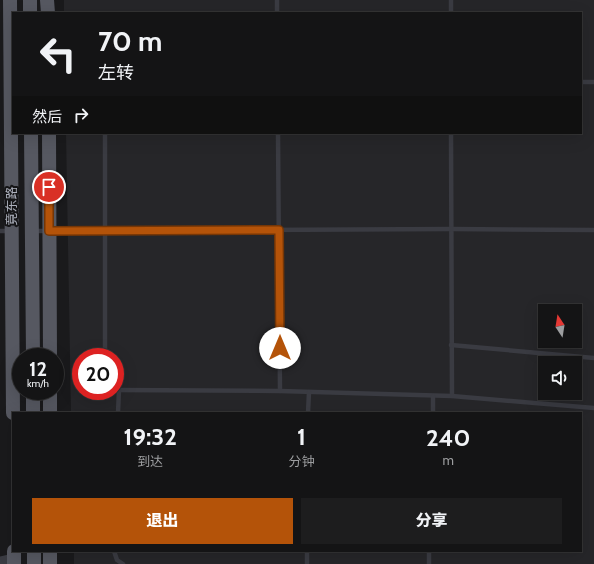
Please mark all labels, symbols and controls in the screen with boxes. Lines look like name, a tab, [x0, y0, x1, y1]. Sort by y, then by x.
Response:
text: 70 m	[98, 24, 162, 58]
icon: left	[32, 28, 84, 80]
text: 左转	[98, 62, 134, 84]
icon: right	[70, 104, 92, 126]
text: 然后	[32, 108, 62, 126]
pin	[32, 170, 66, 204]
icon: arrive	[38, 176, 60, 198]
street label: 竟东路	[3, 186, 19, 226]
north arrow	[538, 304, 582, 348]
map controls	[538, 304, 582, 400]
position arrow	[259, 327, 301, 369]
speed limit sign: 20	[72, 348, 124, 400]
button: sound	[538, 356, 582, 400]
text: 12	[29, 357, 47, 381]
text: km/h	[27, 377, 49, 390]
text: 19:32	[124, 422, 177, 451]
text: 1	[297, 422, 306, 451]
text: 240	[426, 423, 470, 452]
text: m	[442, 452, 454, 468]
text: 到达	[137, 453, 163, 469]
text: 分钟	[288, 453, 314, 469]
button: 退出	[32, 498, 293, 544]
button: 分享	[301, 498, 562, 544]

